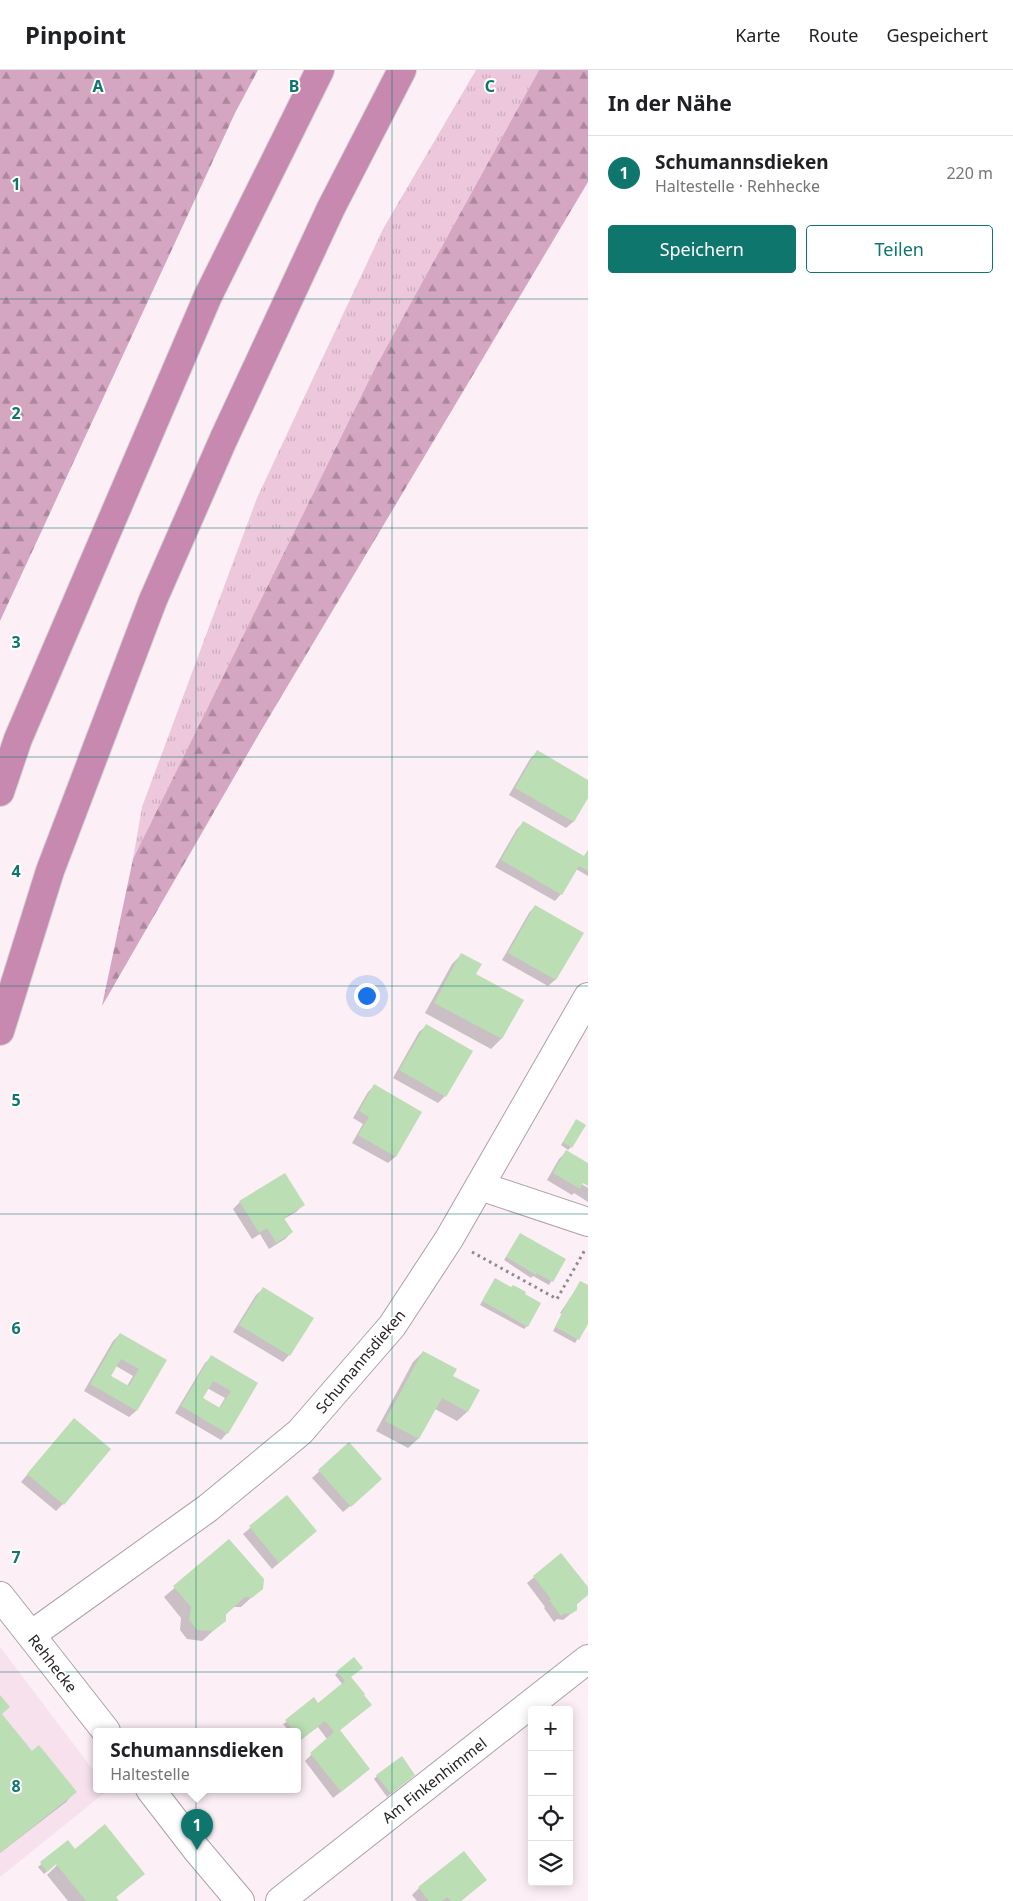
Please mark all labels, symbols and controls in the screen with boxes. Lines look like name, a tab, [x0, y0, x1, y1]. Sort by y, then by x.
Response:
text: Pinpoint	[25, 18, 126, 51]
text: Karte	[735, 23, 781, 47]
text: Route	[809, 23, 858, 47]
text: Gespeichert	[886, 23, 988, 47]
text: A	[92, 75, 104, 97]
text: B	[289, 75, 299, 97]
text: C	[485, 75, 495, 97]
text: In der Nähe	[608, 89, 732, 117]
text: Schumannsdieken	[655, 149, 829, 175]
text: 1	[619, 162, 629, 184]
text: 220 m	[946, 162, 993, 184]
text: 1	[11, 173, 21, 195]
text: Haltestelle · Rehhecke	[655, 175, 820, 197]
button: Speichern	[608, 225, 796, 273]
button: Teilen	[806, 225, 993, 273]
text: 2	[11, 402, 21, 424]
text: 3	[11, 631, 21, 653]
text: 4	[11, 860, 21, 882]
your location	[354, 983, 380, 1009]
text: 5	[11, 1089, 21, 1111]
street label: Schumannsdieken	[311, 1305, 409, 1417]
text: 6	[11, 1317, 21, 1339]
text: 7	[11, 1546, 21, 1568]
street label: Rehhecke	[24, 1630, 82, 1696]
map controls	[528, 1706, 573, 1886]
button: +	[528, 1706, 573, 1751]
popup	[93, 1728, 301, 1793]
street label: Am Finkenhimmel	[378, 1733, 490, 1827]
text: Schumannsdieken	[110, 1737, 284, 1763]
button: −	[528, 1751, 573, 1796]
text: Haltestelle	[110, 1763, 190, 1785]
text: 8	[11, 1775, 21, 1797]
button: locate	[528, 1796, 573, 1841]
pin: 1	[181, 1809, 213, 1850]
button: layers	[528, 1841, 573, 1886]

